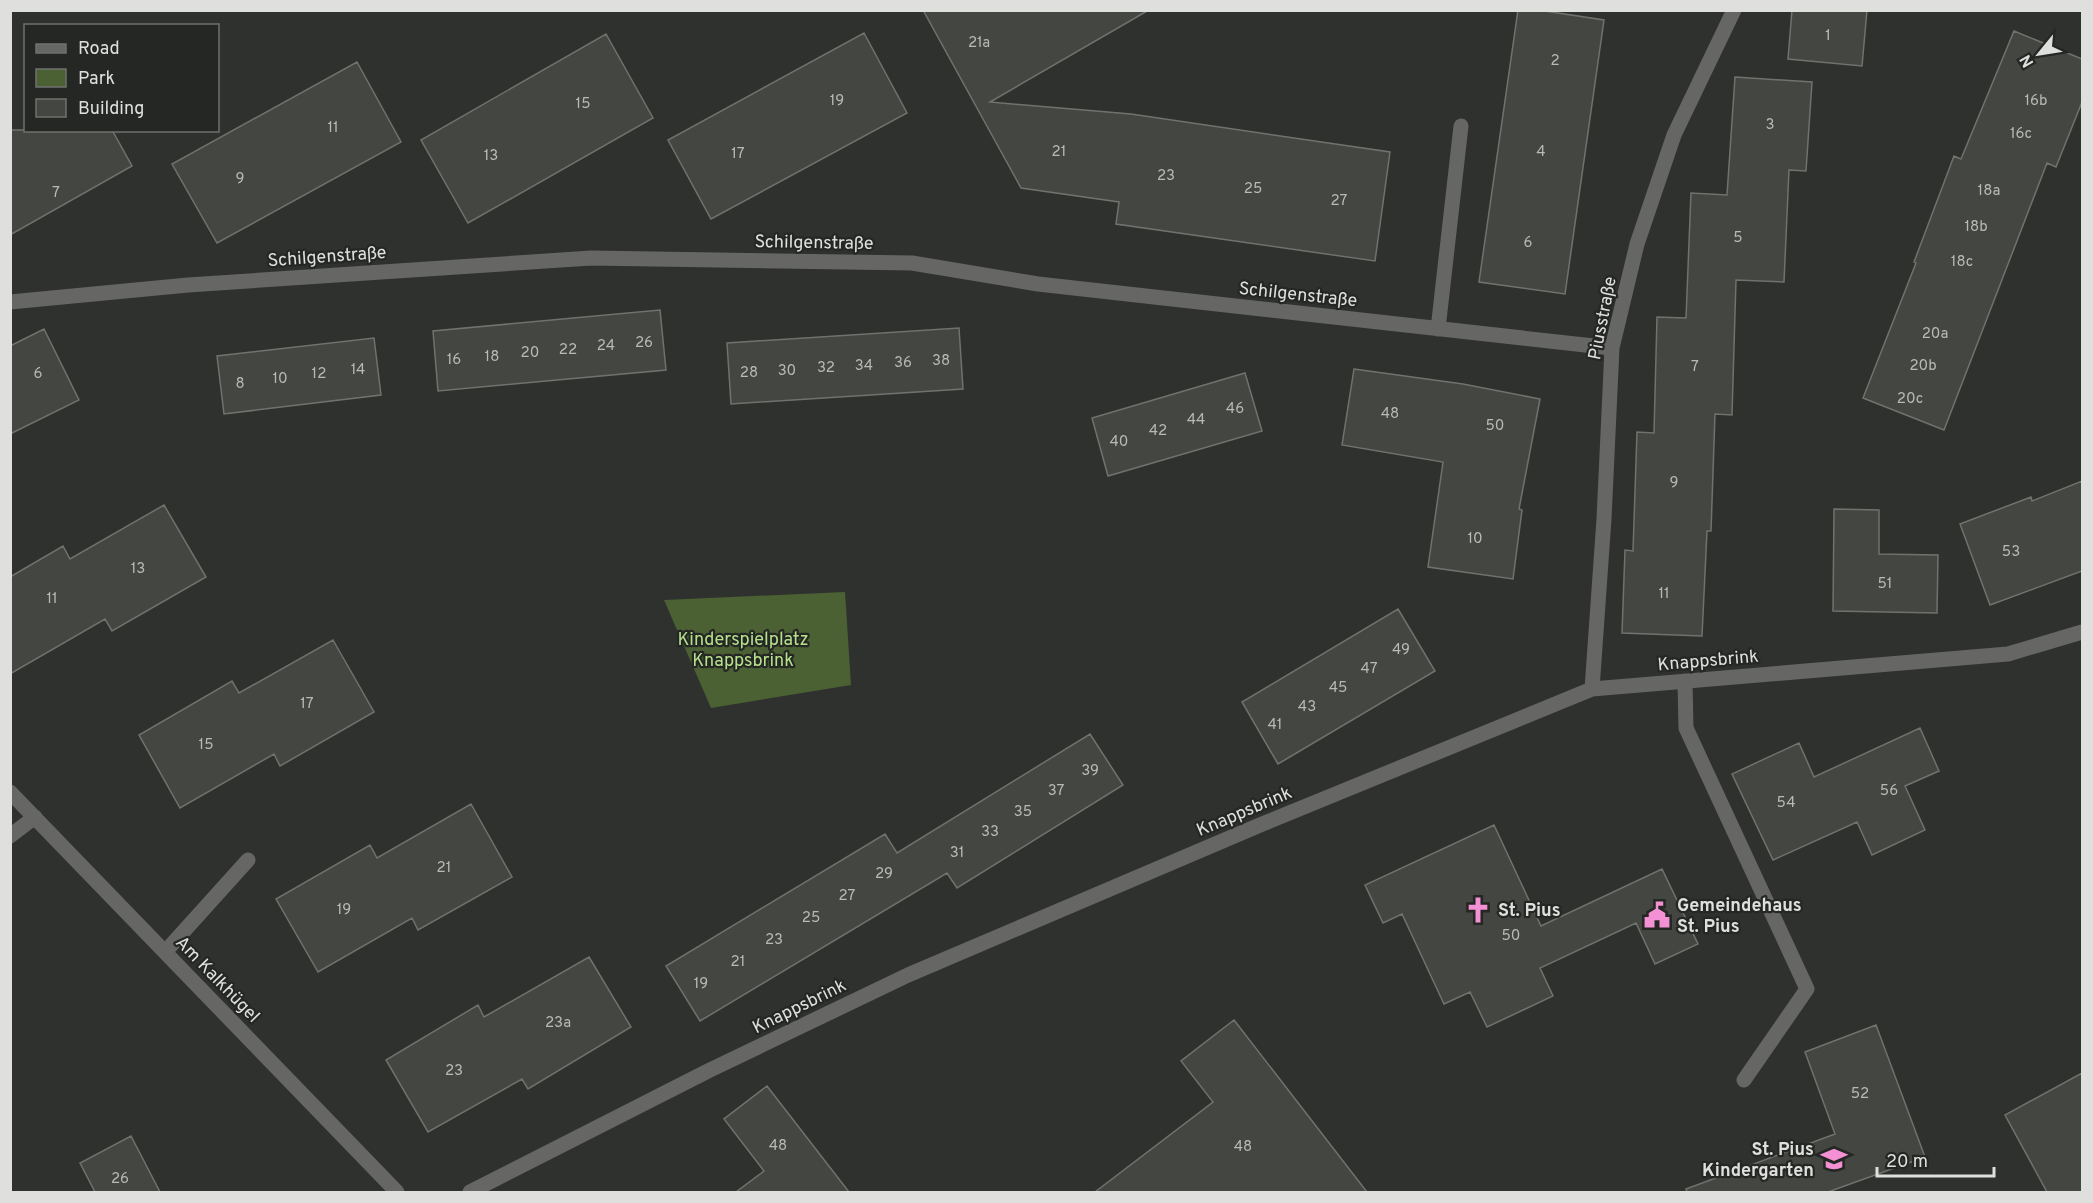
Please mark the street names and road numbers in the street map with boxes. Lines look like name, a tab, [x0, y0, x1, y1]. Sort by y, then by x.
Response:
street label: Schilgenstraße	[754, 231, 874, 256]
street label: Schilgenstraße	[267, 242, 387, 273]
street label: Piusstraße	[1584, 275, 1623, 362]
street label: Schilgenstraße	[1237, 278, 1358, 313]
street label: Knappsbrink	[1657, 646, 1760, 677]
street label: Knappsbrink	[1193, 782, 1296, 843]
street label: Am Kalkhügel	[170, 932, 264, 1028]
street label: Knappsbrink	[749, 975, 850, 1040]

